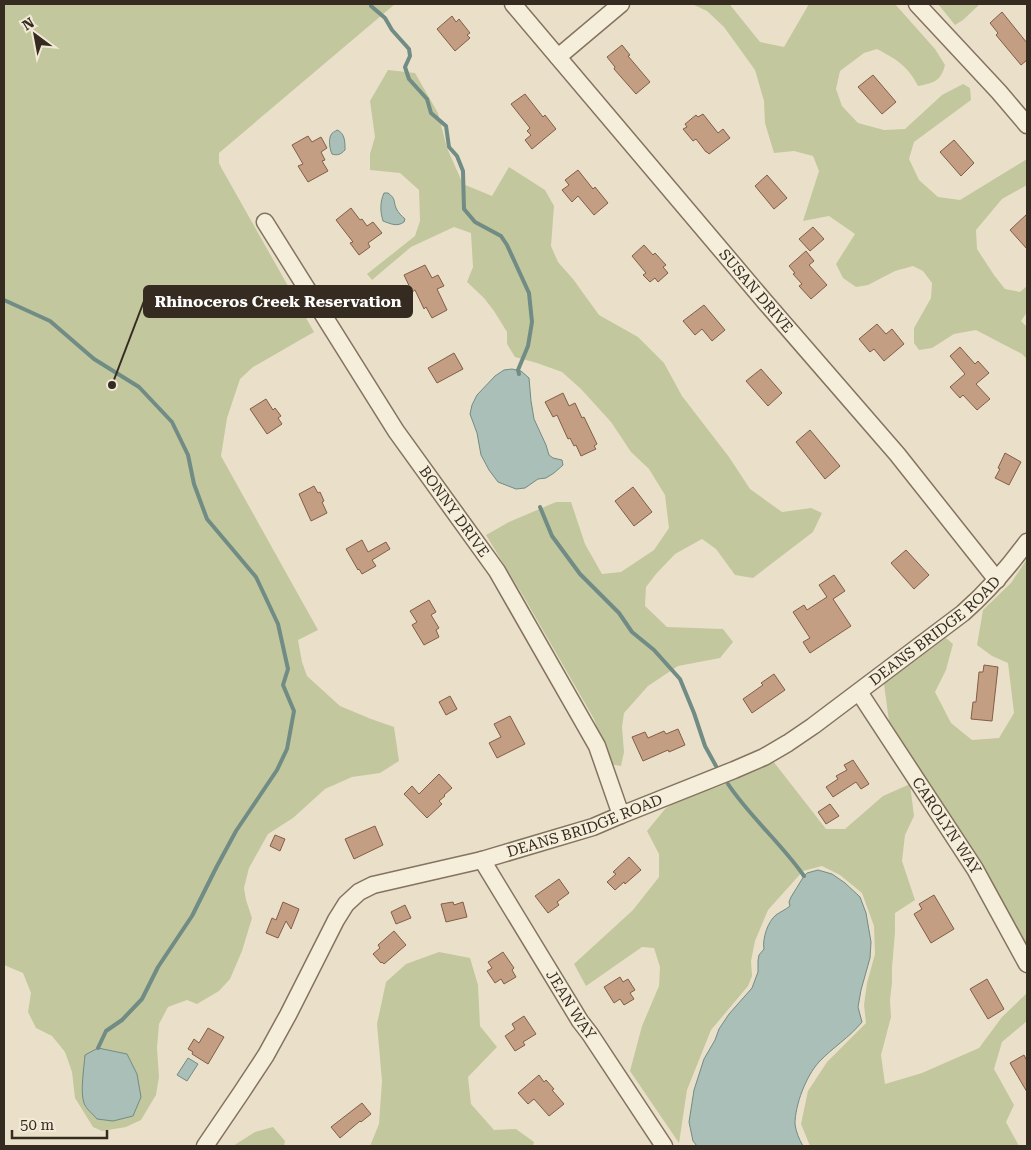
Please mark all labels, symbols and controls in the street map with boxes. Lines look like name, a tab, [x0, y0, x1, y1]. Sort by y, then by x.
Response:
north arrow	[10, 10, 60, 60]
text: N	[19, 14, 37, 34]
street label: SUSAN DRIVE	[715, 245, 797, 336]
callout: Rhinoceros Creek Reservation	[144, 286, 412, 317]
text: Rhinoceros Creek Reservation	[154, 292, 402, 311]
street label: BONNY DRIVE	[415, 463, 493, 561]
street label: DEANS BRIDGE ROAD	[866, 573, 1004, 689]
street label: CAROLYN WAY	[908, 774, 986, 879]
street label: DEANS BRIDGE ROAD	[505, 790, 665, 861]
street label: JEAN WAY	[542, 967, 600, 1044]
scale bar	[12, 1108, 108, 1140]
text: 50 m	[20, 1116, 55, 1134]

